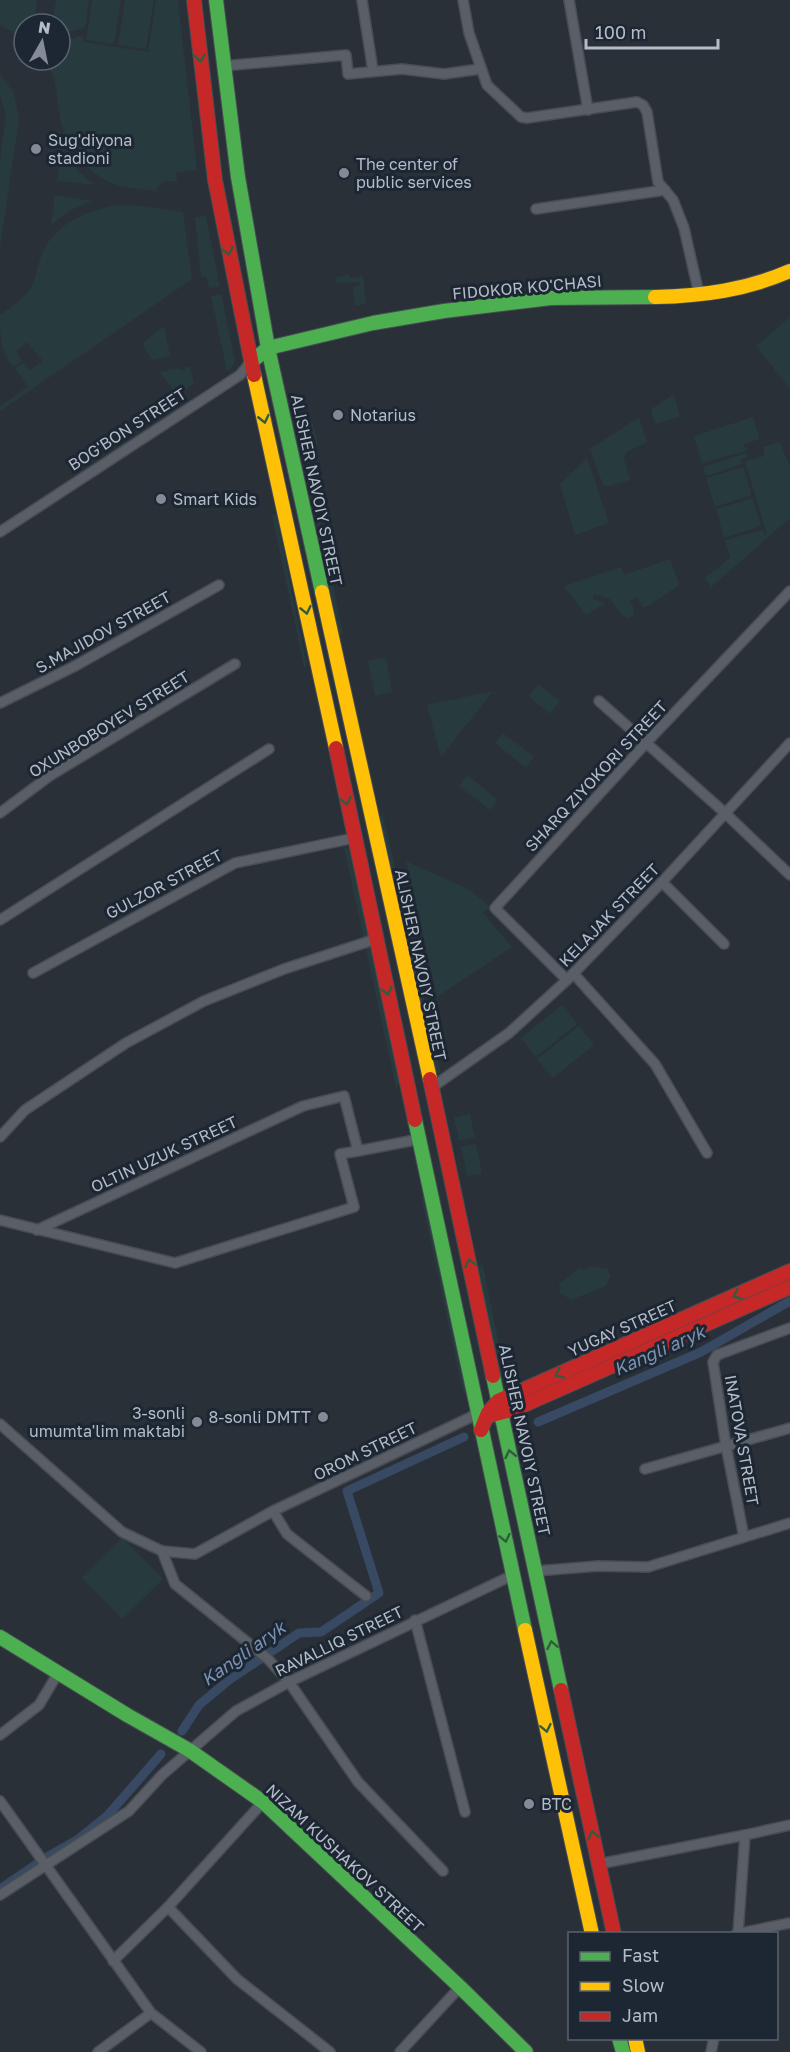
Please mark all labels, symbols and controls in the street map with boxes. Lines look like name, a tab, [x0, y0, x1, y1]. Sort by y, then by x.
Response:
north arrow	[12, 12, 72, 72]
scale bar	[586, 12, 718, 50]
text: N	[37, 16, 52, 38]
text: 100 m	[595, 21, 646, 43]
one-way arrow	[194, 54, 206, 63]
place label: Sug'diyona stadioni	[48, 130, 132, 168]
marker: Sug'diyona stadioni	[29, 142, 43, 156]
place label: The center of public services	[356, 154, 472, 192]
marker: The center of public services	[337, 166, 351, 180]
one-way arrow	[222, 246, 234, 256]
street label: FIDOKOR KO'CHASI	[451, 271, 603, 303]
street label: BOG'BON STREET	[64, 383, 190, 475]
street label: ALISHER NAVOIY STREET	[287, 392, 347, 588]
place label: Notarius	[350, 405, 416, 425]
marker: Notarius	[331, 408, 345, 422]
one-way arrow	[257, 414, 270, 424]
place label: Smart Kids	[173, 489, 257, 509]
marker: Smart Kids	[154, 492, 168, 506]
street label: S.MAJIDOV STREET	[32, 587, 174, 677]
one-way arrow	[298, 605, 311, 615]
street label: OXUNBOBOYEV STREET	[25, 666, 193, 782]
street label: SHARQ ZIYOKORI STREET	[521, 696, 671, 856]
one-way arrow	[339, 796, 352, 806]
street label: GULZOR STREET	[102, 845, 226, 923]
street label: KELAJAK STREET	[555, 859, 663, 971]
street label: ALISHER NAVOIY STREET	[391, 867, 451, 1063]
one-way arrow	[380, 986, 393, 996]
street label: OLTIN UZUK STREET	[88, 1111, 240, 1197]
one-way arrow	[464, 1259, 477, 1269]
one-way arrow	[732, 1288, 743, 1300]
street label: YUGAY STREET	[565, 1295, 679, 1361]
water label: Kangli aryk	[610, 1319, 710, 1380]
street label: ALISHER NAVOIY STREET	[495, 1342, 555, 1538]
one-way arrow	[554, 1367, 565, 1379]
street label: INATOVA STREET	[721, 1373, 763, 1507]
place label: 3-sonli umumta'lim maktabi	[29, 1403, 185, 1441]
place label: 8-sonli DMTT	[208, 1407, 311, 1427]
marker: 8-sonli DMTT	[316, 1410, 330, 1424]
marker: 3-sonli umumta'lim maktabi	[190, 1415, 204, 1429]
street label: OROM STREET	[310, 1417, 420, 1485]
one-way arrow	[504, 1449, 517, 1459]
one-way arrow	[497, 1532, 510, 1542]
street label: RAVALLIQ STREET	[272, 1601, 406, 1681]
water label: Kangli aryk	[197, 1615, 291, 1690]
one-way arrow	[546, 1640, 559, 1650]
one-way arrow	[539, 1723, 552, 1733]
street label: NIZAM KUSHAKOV STREET	[262, 1780, 428, 1936]
place label: BTC	[541, 1794, 572, 1814]
marker: BTC	[522, 1797, 536, 1811]
one-way arrow	[587, 1831, 600, 1841]
legend	[568, 1932, 778, 2040]
text: Fast	[622, 1944, 659, 1966]
text: Slow	[622, 1974, 665, 1996]
text: Jam	[622, 2004, 658, 2026]

